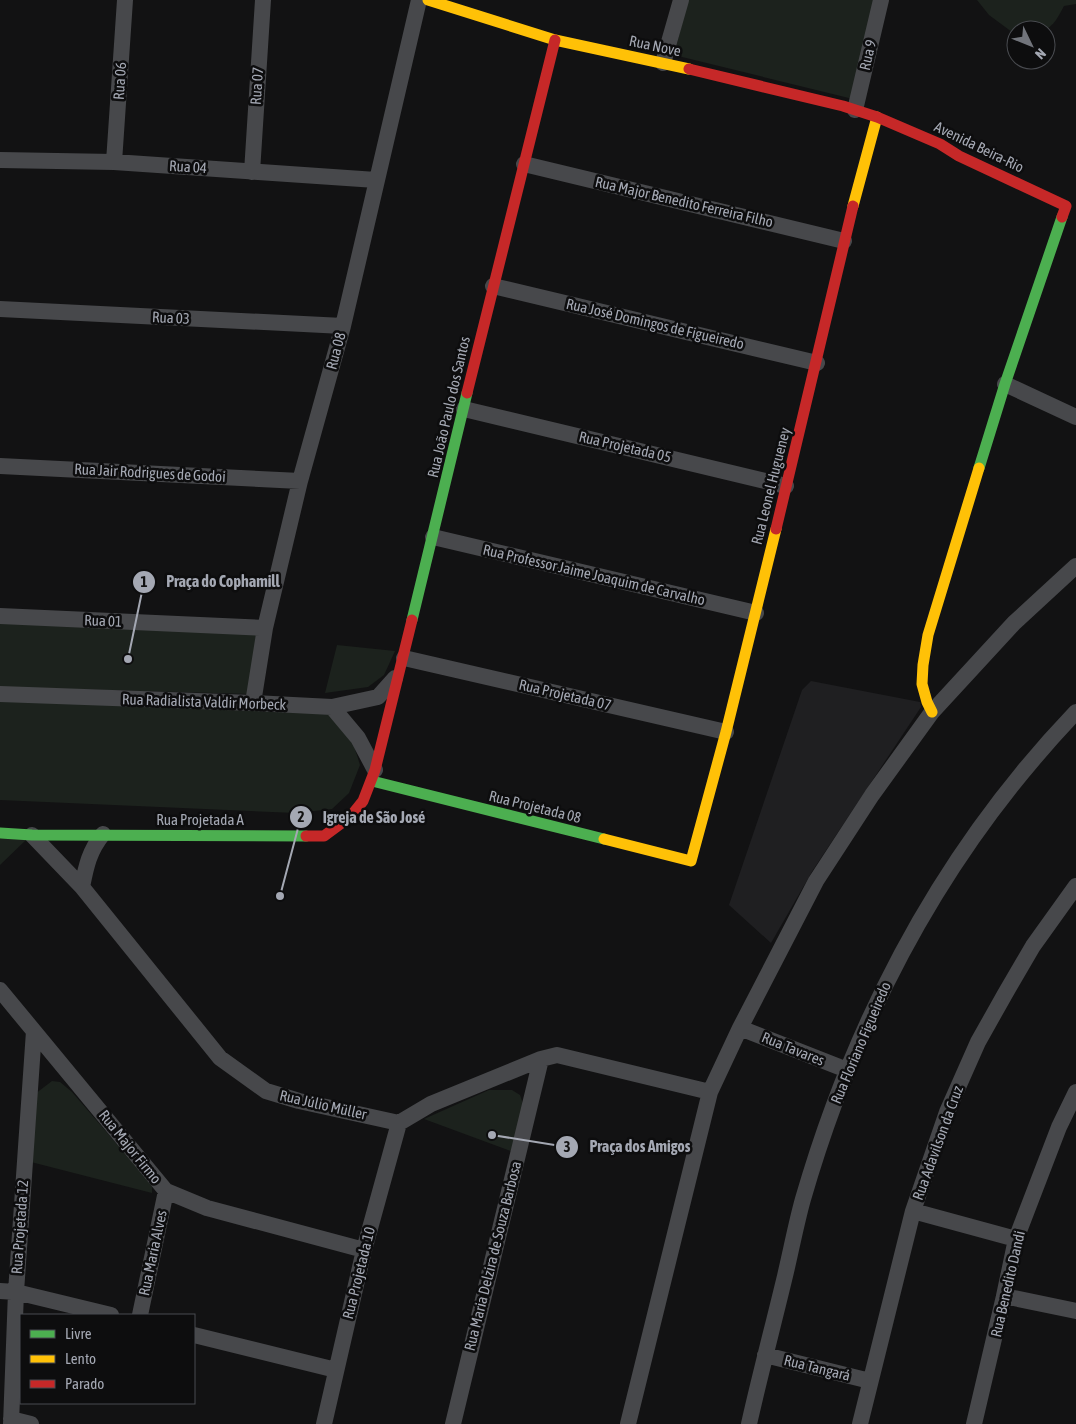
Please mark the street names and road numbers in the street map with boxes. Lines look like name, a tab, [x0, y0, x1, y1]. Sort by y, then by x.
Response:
street label: Rua Nove	[628, 32, 683, 59]
street label: Rua 9	[856, 38, 879, 72]
street label: Rua 06	[110, 61, 129, 100]
street label: Rua 07	[247, 66, 266, 105]
street label: Avenida Beira-Rio	[932, 118, 1027, 176]
street label: Rua 04	[169, 157, 208, 176]
street label: Rua Major Benedito Ferreira Filho	[593, 173, 775, 230]
street label: Rua José Domingos de Figueiredo	[565, 295, 746, 352]
street label: Rua 03	[152, 308, 190, 327]
street label: Rua 08	[322, 330, 349, 371]
street label: Rua João Paulo dos Santos	[424, 335, 473, 479]
street label: Rua Leonel Hugueney	[748, 426, 793, 546]
street label: Rua Projetada 05	[577, 428, 673, 465]
street label: Rua Jair Rodrigues de Godoi	[74, 460, 226, 485]
street label: Rua Professor Jaime Joaquim de Carvalho	[481, 541, 707, 608]
street label: Rua 01	[84, 611, 122, 630]
street label: Rua Projetada 07	[517, 676, 613, 713]
street label: Rua Radialista Valdir Morbeck	[122, 690, 287, 713]
street label: Rua Projetada 08	[487, 787, 583, 826]
street label: Rua Projetada A	[156, 811, 244, 828]
street label: Rua Floriano Figueiredo	[827, 979, 894, 1106]
street label: Rua Tavares	[759, 1028, 827, 1069]
street label: Rua Adavilson da Cruz	[909, 1083, 966, 1202]
street label: Rua Júlio Müller	[278, 1086, 369, 1123]
street label: Rua Major Firmo	[96, 1107, 165, 1187]
street label: Rua Maria Delzira de Souza Barbosa	[461, 1159, 524, 1352]
street label: Rua Projetada 12	[8, 1179, 31, 1275]
street label: Rua Maria Alves	[135, 1209, 170, 1297]
street label: Rua Projetada 10	[339, 1225, 378, 1321]
street label: Rua Benedito Dandi	[987, 1229, 1028, 1339]
street label: Rua Tangará	[782, 1351, 852, 1384]

